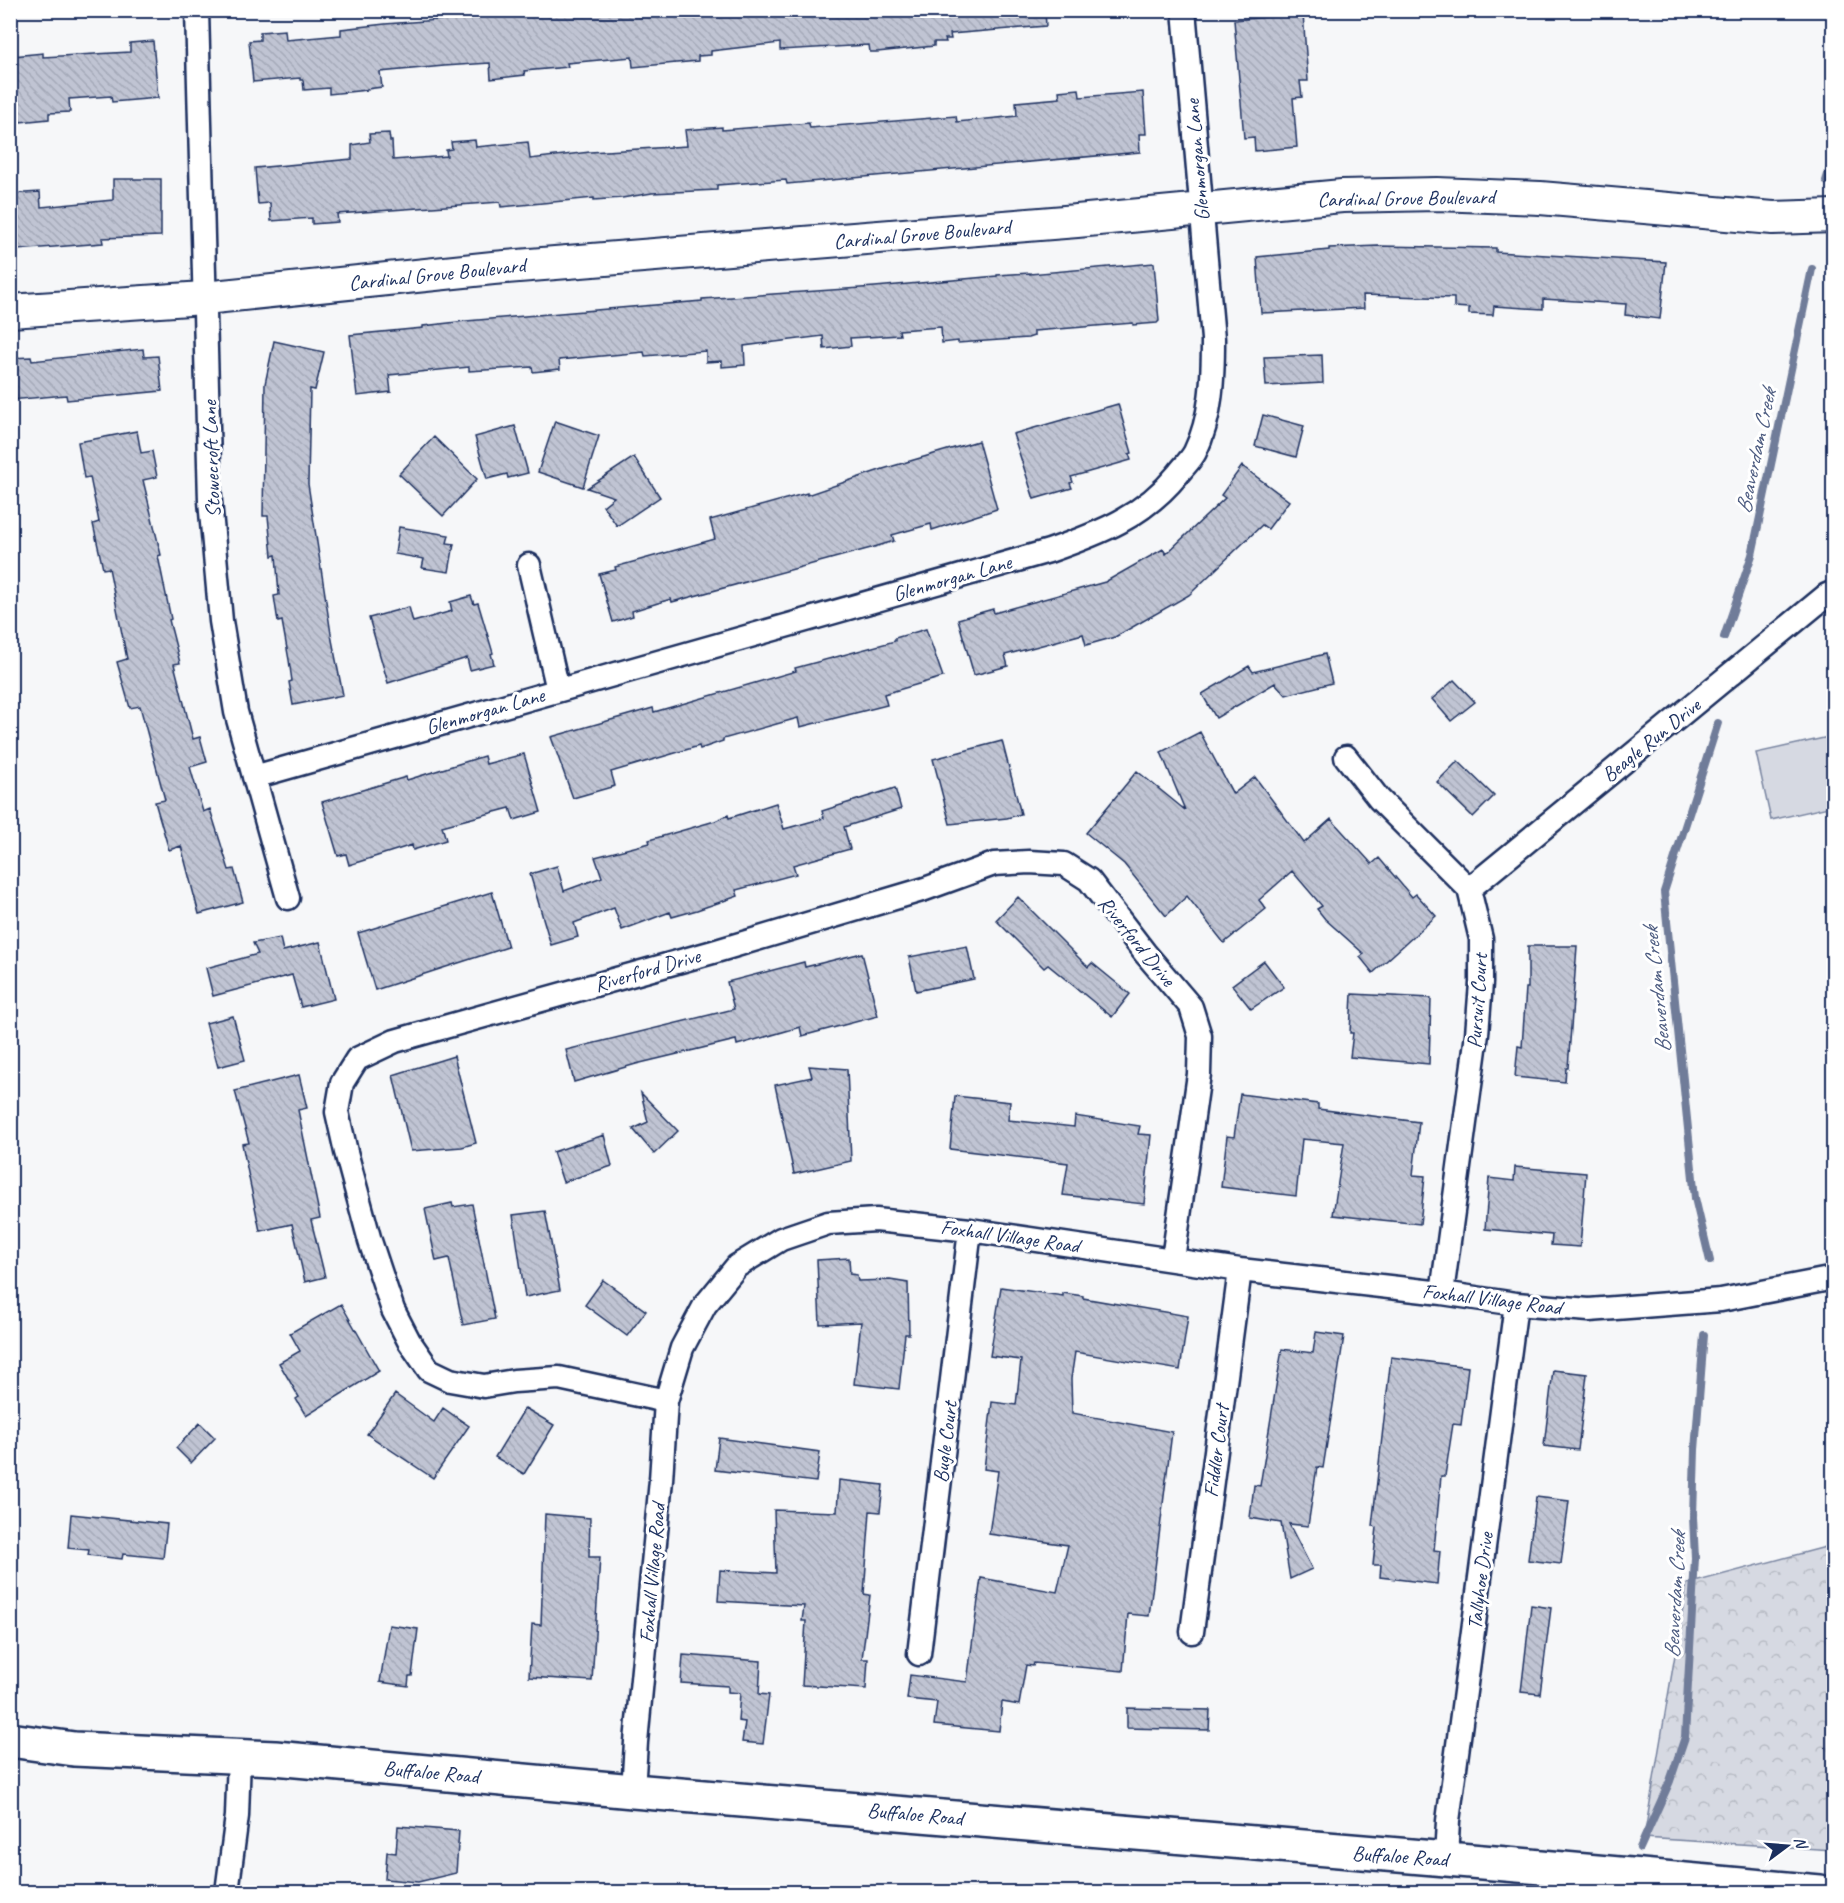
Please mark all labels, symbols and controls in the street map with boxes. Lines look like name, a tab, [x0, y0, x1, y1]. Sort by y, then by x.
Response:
street label: Glenmorgan Lane	[1179, 97, 1215, 222]
street label: Cardinal Grove Boulevard	[1317, 183, 1499, 213]
street label: Cardinal Grove Boulevard	[832, 213, 1015, 255]
street label: Cardinal Grove Boulevard	[347, 251, 530, 296]
water label: Beaverdam Creek	[1729, 383, 1784, 516]
street label: Stowecroft Lane	[196, 399, 226, 518]
street label: Glenmorgan Lane	[890, 548, 1015, 607]
street label: Glenmorgan Lane	[423, 681, 548, 740]
street label: Beagle Run Drive	[1596, 692, 1706, 788]
street label: Riverford Drive	[1093, 891, 1182, 992]
water label: Beaverdam Creek	[1636, 922, 1678, 1054]
street label: Riverford Drive	[591, 942, 704, 997]
street label: Pursuit Court	[1461, 951, 1493, 1049]
street label: Foxhall Village Road	[939, 1213, 1085, 1259]
street label: Foxhall Village Road	[1421, 1278, 1567, 1321]
street label: Bugle Court	[927, 1398, 963, 1484]
street label: Fiddler Court	[1197, 1400, 1235, 1499]
street label: Foxhall Village Road	[633, 1499, 671, 1644]
water label: Beaverdam Creek	[1658, 1527, 1692, 1659]
street label: Tallyhoe Drive	[1461, 1530, 1499, 1631]
street label: Buffaloe Road	[382, 1755, 484, 1789]
street label: Buffaloe Road	[866, 1797, 968, 1831]
north arrow	[1757, 1816, 1817, 1876]
text: N	[1789, 1835, 1812, 1853]
street label: Buffaloe Road	[1351, 1840, 1452, 1873]

